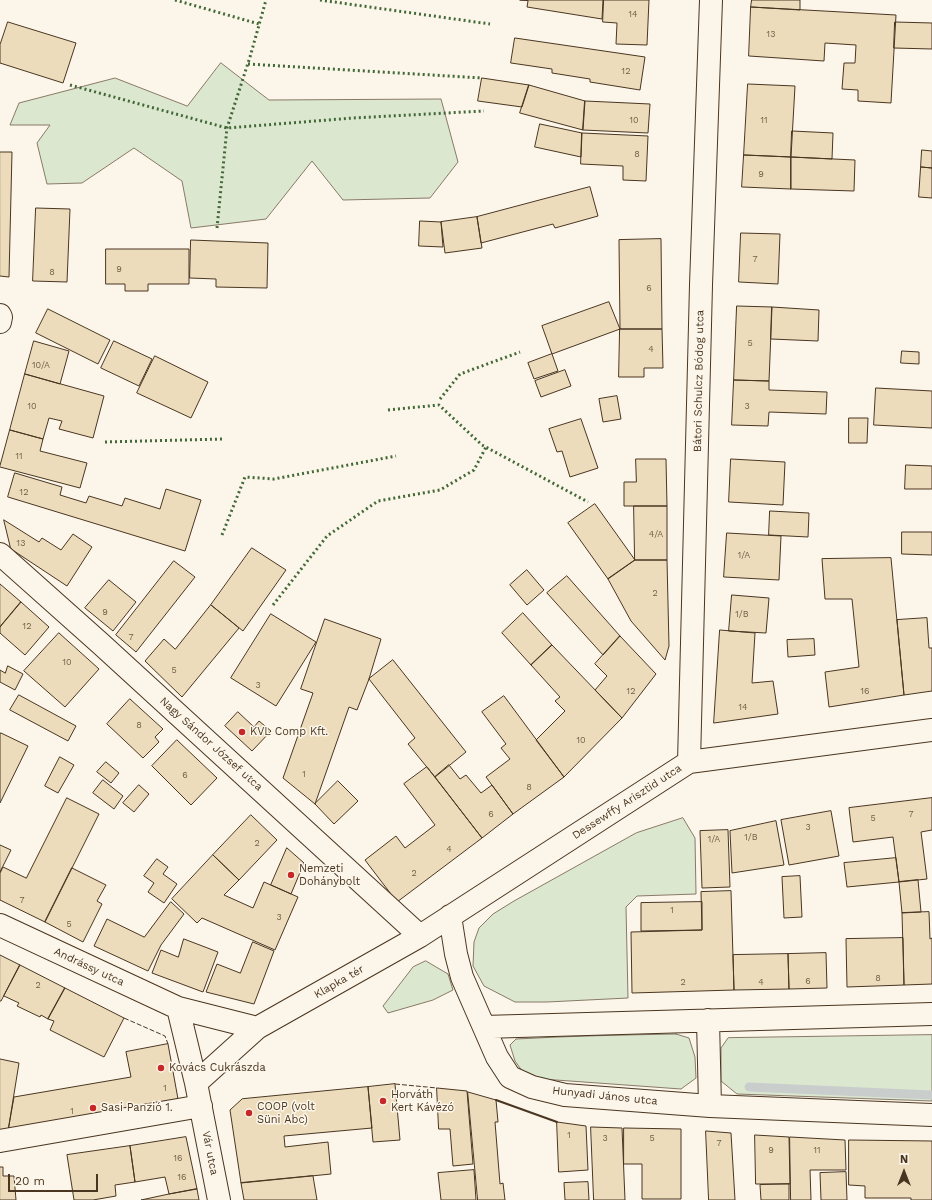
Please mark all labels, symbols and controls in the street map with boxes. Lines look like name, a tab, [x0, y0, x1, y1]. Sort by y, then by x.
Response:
house number: 14	[628, 9, 638, 19]
house number: 13	[767, 29, 775, 39]
house number: 12	[622, 66, 630, 76]
house number: 10	[629, 115, 639, 125]
house number: 11	[760, 115, 768, 125]
house number: 8	[634, 149, 640, 159]
house number: 9	[758, 169, 764, 179]
house number: 7	[752, 254, 758, 264]
house number: 9	[116, 264, 122, 274]
house number: 8	[49, 267, 55, 277]
house number: 6	[646, 283, 652, 293]
street label: Bátori Schulcz Bódog utca	[691, 310, 707, 452]
house number: 5	[747, 338, 753, 348]
house number: 4	[648, 344, 654, 354]
house number: 10/A	[32, 360, 50, 370]
house number: 10	[27, 401, 37, 411]
house number: 3	[744, 401, 750, 411]
house number: 11	[15, 451, 23, 461]
house number: 12	[20, 487, 28, 497]
house number: 4/A	[649, 529, 663, 539]
house number: 13	[17, 538, 25, 548]
house number: 1/A	[738, 550, 750, 560]
house number: 2	[652, 588, 658, 598]
house number: 9	[102, 607, 108, 617]
house number: 1/B	[735, 609, 749, 619]
house number: 12	[23, 621, 31, 631]
house number: 7	[128, 632, 134, 642]
house number: 10	[62, 657, 72, 667]
house number: 5	[171, 665, 177, 675]
house number: 3	[255, 680, 261, 690]
house number: 12	[627, 686, 635, 696]
house number: 16	[861, 686, 869, 696]
street label: Nagy Sándor József utca	[157, 694, 265, 794]
house number: 14	[738, 702, 748, 712]
house number: 8	[136, 720, 142, 730]
place label: KVL Comp Kft.	[250, 725, 328, 739]
marker: KVL Comp Kft.	[237, 727, 247, 737]
house number: 10	[576, 735, 586, 745]
street label: Dessewffy Arisztid utca	[570, 762, 684, 842]
house number: 1	[302, 769, 306, 779]
house number: 6	[182, 770, 188, 780]
house number: 8	[526, 782, 532, 792]
house number: 6	[488, 809, 494, 819]
house number: 7	[908, 809, 914, 819]
house number: 5	[870, 813, 876, 823]
house number: 3	[805, 822, 811, 832]
house number: 1/B	[744, 832, 758, 842]
house number: 1/A	[708, 834, 720, 844]
house number: 2	[254, 838, 260, 848]
house number: 4	[446, 844, 452, 854]
place label: Nemzeti Dohánybolt	[299, 862, 360, 888]
house number: 2	[411, 868, 417, 878]
marker: Nemzeti Dohánybolt	[286, 870, 296, 880]
house number: 7	[19, 895, 25, 905]
house number: 1	[670, 905, 674, 915]
house number: 3	[276, 912, 282, 922]
house number: 5	[66, 919, 72, 929]
street label: Andrássy utca	[52, 945, 126, 989]
street label: Klapka tér	[312, 962, 366, 1002]
house number: 8	[875, 973, 881, 983]
house number: 6	[805, 976, 811, 986]
house number: 2	[680, 977, 686, 987]
house number: 4	[758, 977, 764, 987]
house number: 2	[35, 980, 41, 990]
place label: Kovács Cukrászda	[169, 1061, 266, 1075]
marker: Kovács Cukrászda	[156, 1063, 166, 1073]
house number: 1	[163, 1083, 167, 1093]
street label: Hunyadi János utca	[552, 1084, 658, 1108]
place label: Horváth Kert Kávézó	[391, 1088, 454, 1114]
marker: Horváth Kert Kávézó	[378, 1096, 388, 1106]
place label: COOP (volt Süni Abc)	[257, 1100, 315, 1126]
place label: Sasi Panzió 1.	[101, 1101, 173, 1115]
marker: Sasi Panzió 1.	[88, 1103, 98, 1113]
house number: 1	[70, 1106, 74, 1116]
marker: COOP (volt Süni Abc)	[244, 1108, 254, 1118]
street label: Vár utca	[199, 1130, 221, 1176]
house number: 1	[567, 1130, 571, 1140]
house number: 3	[602, 1133, 608, 1143]
house number: 5	[649, 1133, 655, 1143]
house number: 7	[716, 1138, 722, 1148]
house number: 9	[768, 1145, 774, 1155]
house number: 11	[813, 1145, 821, 1155]
north arrow	[884, 1152, 924, 1192]
house number: 16	[174, 1153, 182, 1163]
text: N	[900, 1153, 908, 1166]
scale bar	[10, 1166, 100, 1192]
house number: 16	[178, 1172, 186, 1182]
text: 20 m	[15, 1174, 45, 1188]

